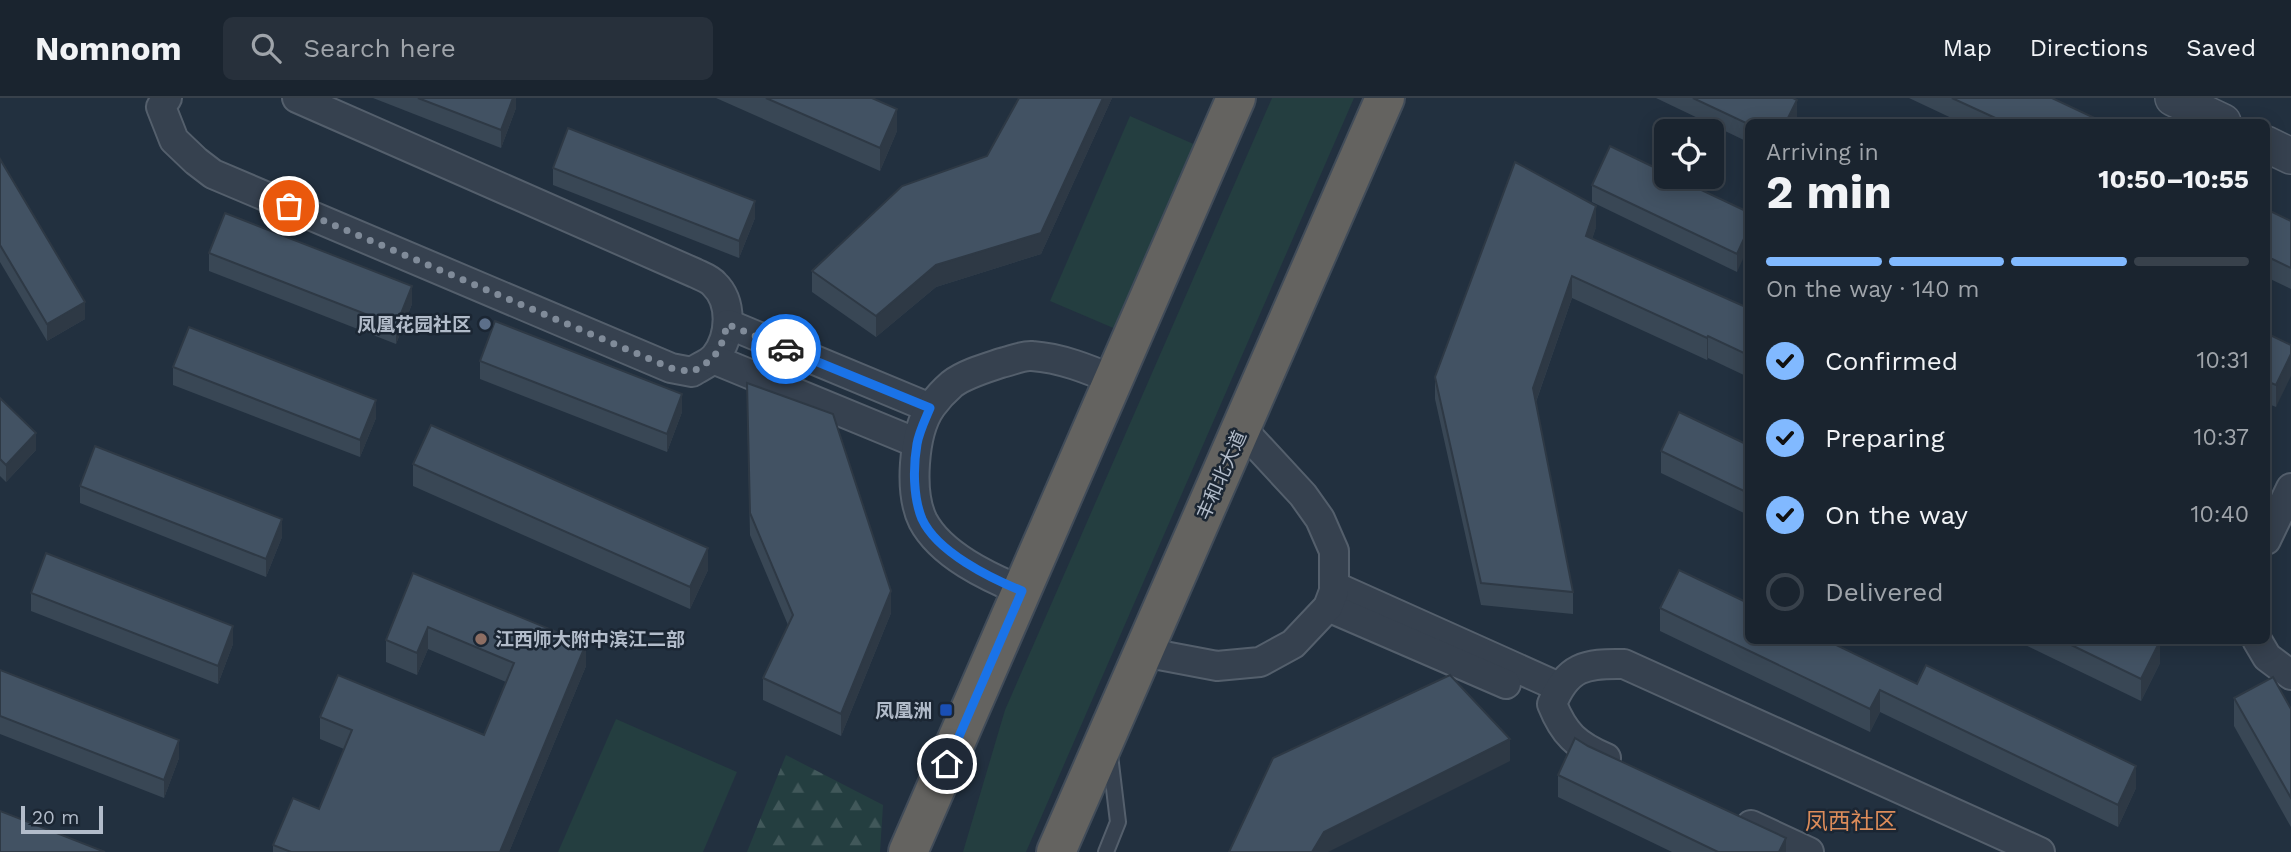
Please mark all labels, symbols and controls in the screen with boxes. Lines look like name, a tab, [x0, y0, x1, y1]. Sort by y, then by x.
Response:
search box	[223, 17, 713, 80]
text: Nomnom	[35, 29, 181, 68]
icon: search	[247, 29, 285, 67]
text: Search here	[303, 33, 456, 63]
text: Map	[1943, 34, 1992, 62]
text: Directions	[2030, 34, 2148, 62]
text: Saved	[2186, 34, 2256, 62]
map controls	[1654, 119, 1724, 189]
button: locate	[1654, 119, 1724, 189]
text: Arriving in	[1766, 139, 1879, 166]
text: 10:50–10:55	[2098, 164, 2249, 194]
text: 2 min	[1766, 165, 1892, 219]
pin	[259, 176, 319, 236]
icon: bag	[270, 187, 308, 225]
text: On the way · 140 m	[1766, 276, 1979, 303]
place label: 凤凰花园社区	[357, 313, 471, 336]
courier	[751, 314, 821, 384]
marker: 凤凰花园社区	[477, 316, 493, 332]
icon: car	[767, 330, 805, 368]
icon: check	[1766, 342, 1804, 380]
text: Confirmed	[1825, 346, 1958, 376]
text: 10:31	[2197, 347, 2249, 374]
icon: check	[1766, 419, 1804, 457]
text: Preparing	[1825, 423, 1945, 453]
text: 10:37	[2194, 424, 2249, 451]
street label: 丰和北大道	[1192, 427, 1251, 523]
icon: check	[1766, 496, 1804, 534]
text: On the way	[1825, 500, 1968, 530]
text: 10:40	[2191, 501, 2249, 528]
text: Delivered	[1825, 577, 1944, 607]
place label: 江西师大附中滨江二部	[495, 628, 685, 651]
marker: 江西师大附中滨江二部	[473, 631, 489, 647]
place label: 凤凰洲	[875, 699, 932, 722]
marker: 凤凰洲	[938, 702, 954, 718]
pin	[917, 734, 977, 794]
icon: home	[928, 745, 966, 783]
scale bar	[21, 803, 103, 835]
text: 20 m	[32, 806, 79, 829]
district label: 凤西社区	[1805, 808, 1897, 835]

